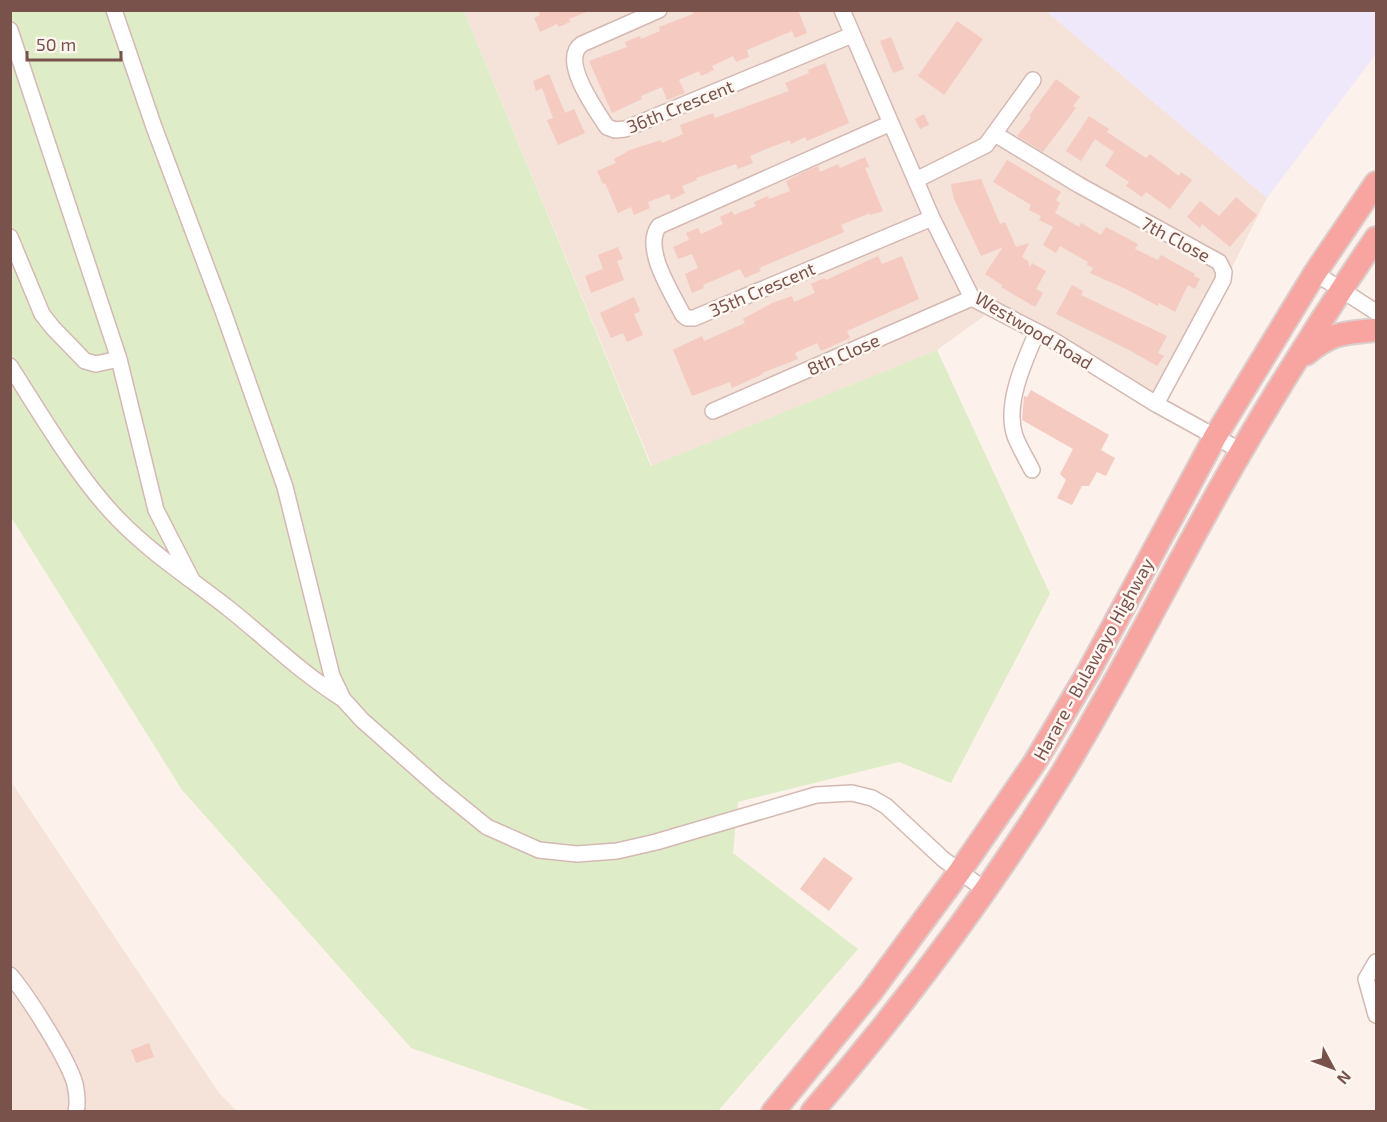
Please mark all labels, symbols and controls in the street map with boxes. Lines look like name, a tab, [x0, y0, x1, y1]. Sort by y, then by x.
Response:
scale bar	[27, 24, 122, 62]
text: 50 m	[36, 33, 76, 55]
street label: 36th Crescent	[623, 75, 737, 137]
street label: 7th Close	[1138, 212, 1214, 266]
street label: 35th Crescent	[706, 257, 818, 321]
street label: Westwood Road	[971, 286, 1097, 374]
street label: 8th Close	[803, 328, 883, 380]
street label: Harare - Bulawayo Highway	[1028, 554, 1158, 764]
north arrow	[1303, 1038, 1363, 1098]
text: N	[1334, 1068, 1356, 1089]

